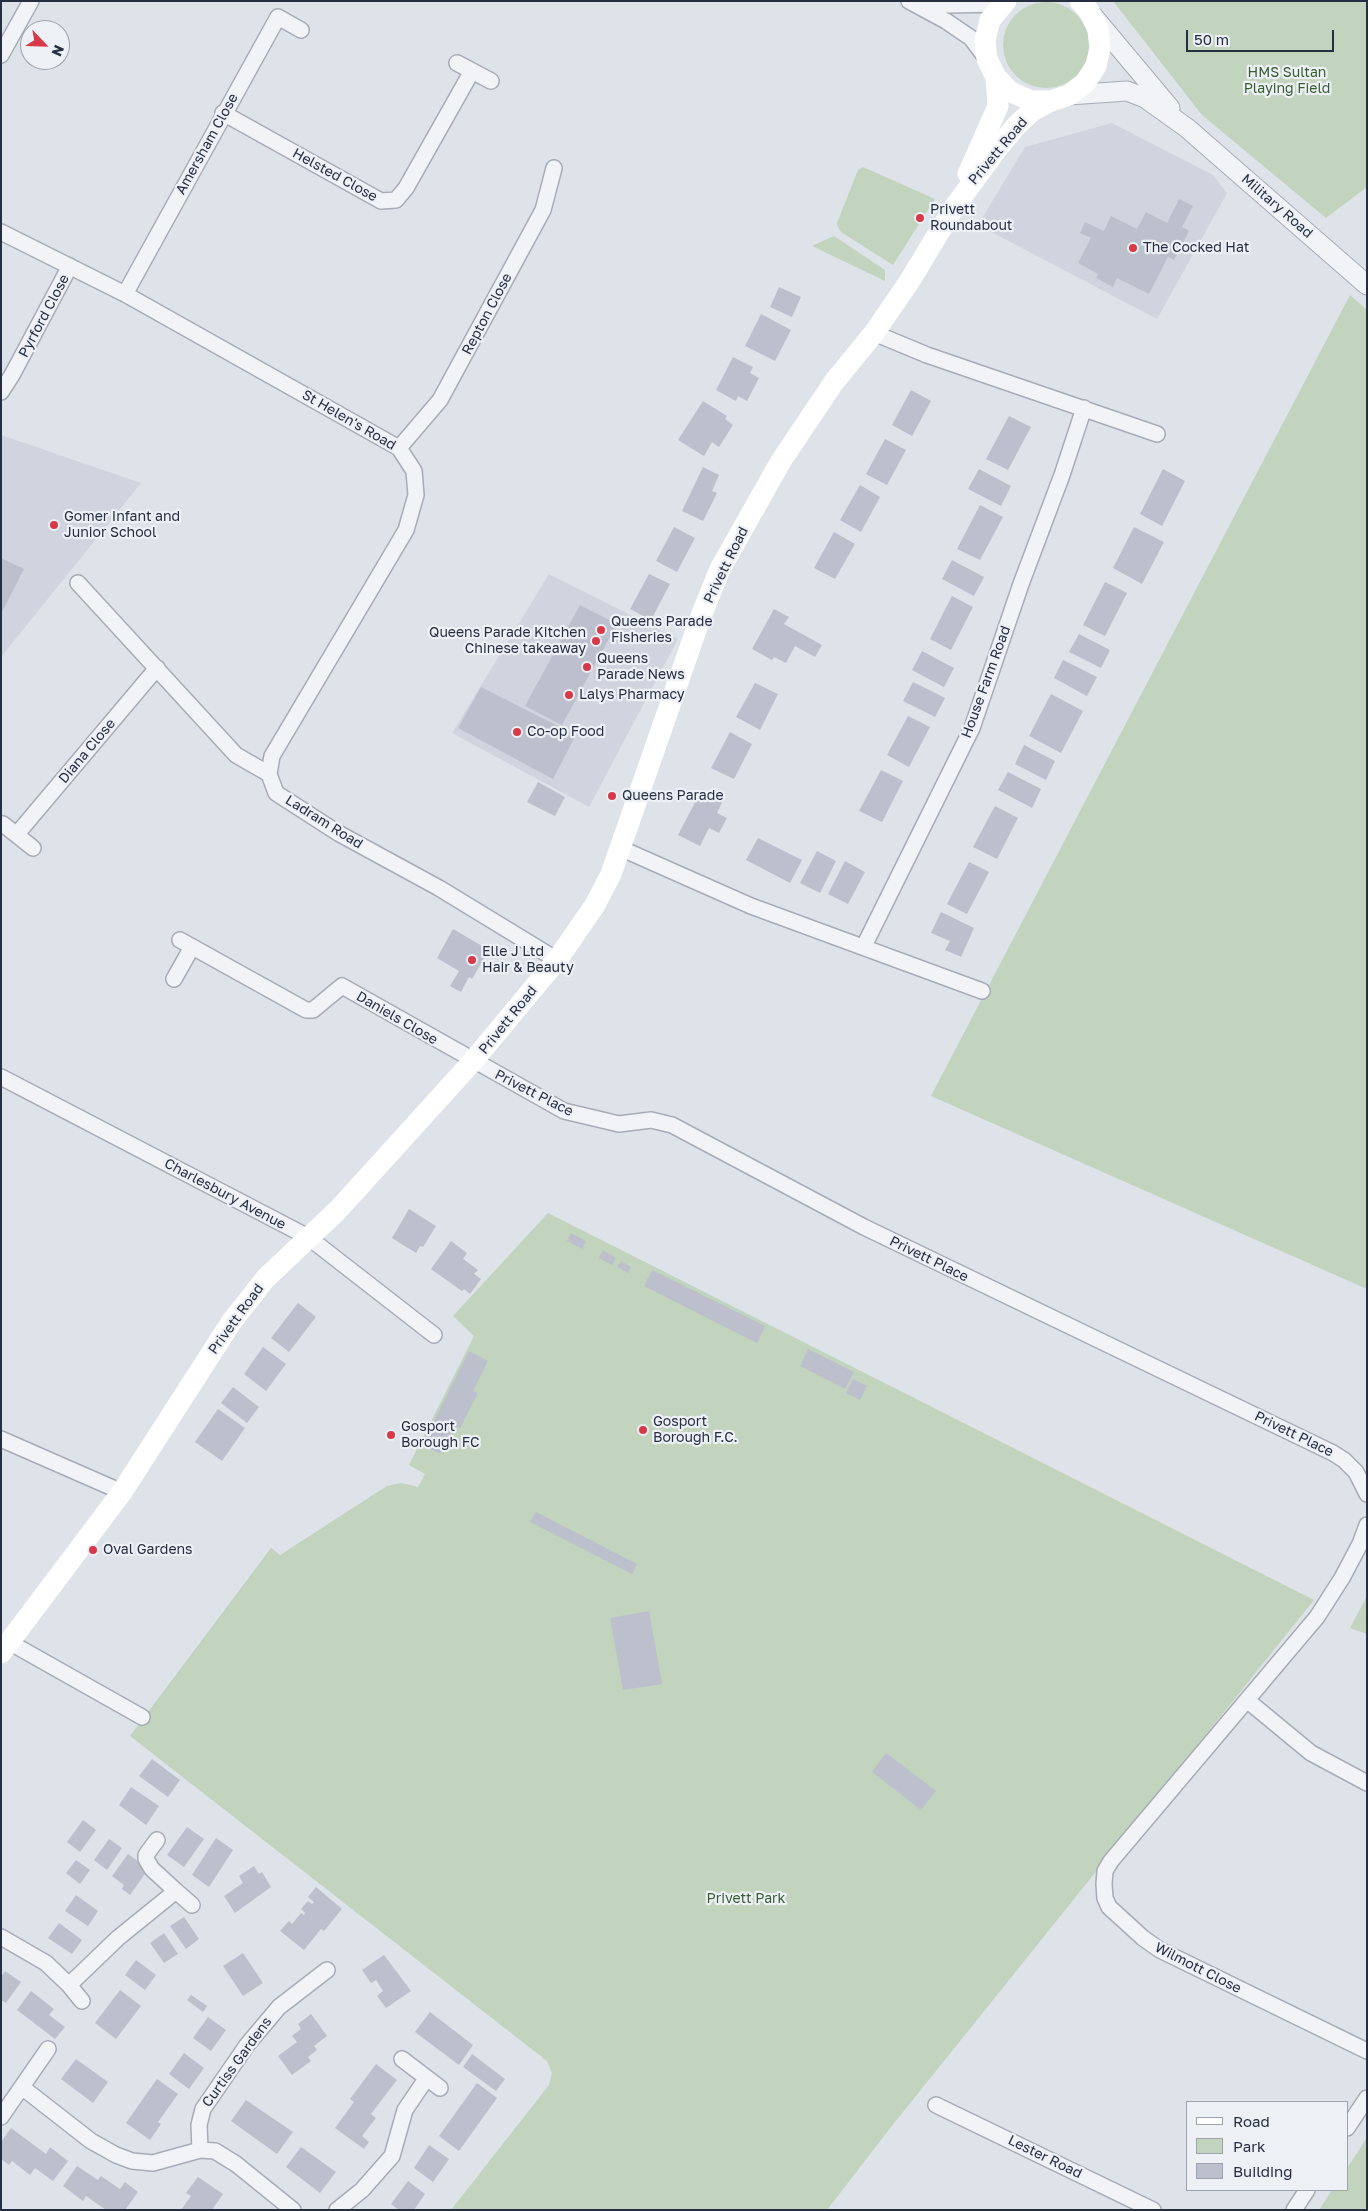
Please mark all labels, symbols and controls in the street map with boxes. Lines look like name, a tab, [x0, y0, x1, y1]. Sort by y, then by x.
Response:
north arrow	[20, 20, 70, 70]
scale bar	[1188, 20, 1336, 52]
text: 50 m	[1194, 30, 1229, 48]
text: N	[48, 43, 68, 59]
park label: HMS Sultan Playing Field	[1244, 65, 1330, 98]
street label: Amersham Close	[172, 91, 242, 197]
street label: Privett Road	[965, 114, 1031, 188]
street label: Helsted Close	[290, 145, 380, 205]
street label: Military Road	[1238, 170, 1316, 242]
place label: Privett Roundabout	[930, 202, 1012, 234]
marker: Privett Roundabout	[914, 212, 926, 224]
place label: The Cocked Hat	[1143, 240, 1249, 256]
marker: The Cocked Hat	[1127, 242, 1139, 254]
street label: Repton Close	[458, 270, 516, 358]
street label: Pyrford Close	[15, 272, 73, 360]
street label: St Helen's Road	[299, 386, 399, 454]
place label: Gomer Infant and Junior School	[64, 509, 180, 542]
marker: Gomer Infant and Junior School	[48, 519, 60, 531]
street label: Privett Road	[700, 524, 752, 606]
place label: Queens Parade Fisheries	[611, 614, 712, 646]
marker: Queens Parade Fisheries	[595, 624, 607, 636]
street label: House Farm Road	[958, 624, 1014, 740]
place label: Queens Parade Kitchen Chinese takeaway	[429, 625, 586, 658]
marker: Queens Parade Kitchen Chinese takeaway	[590, 635, 602, 647]
place label: Queens Parade News	[597, 651, 685, 684]
marker: Queens Parade News	[581, 661, 593, 673]
place label: Lalys Pharmacy	[579, 687, 685, 703]
marker: Lalys Pharmacy	[563, 689, 575, 701]
street label: Diana Close	[55, 715, 119, 787]
place label: Co-op Food	[527, 724, 604, 740]
marker: Co-op Food	[511, 726, 523, 738]
place label: Queens Parade	[622, 788, 723, 804]
marker: Queens Parade	[606, 790, 618, 802]
street label: Ladram Road	[282, 792, 366, 852]
place label: Elle J Ltd Hair & Beauty	[482, 944, 574, 976]
marker: Elle J Ltd Hair & Beauty	[466, 954, 478, 966]
street label: Privett Road	[475, 982, 541, 1058]
street label: Daniels Close	[353, 988, 441, 1048]
street label: Privett Place	[492, 1066, 576, 1120]
street label: Charlesbury Avenue	[161, 1155, 289, 1233]
street label: Privett Place	[887, 1233, 971, 1285]
street label: Privett Road	[205, 1281, 267, 1357]
street label: Privett Place	[1252, 1408, 1336, 1460]
place label: Gosport Borough F.C.	[653, 1414, 738, 1446]
place label: Gosport Borough FC	[401, 1419, 479, 1451]
marker: Gosport Borough F.C.	[637, 1424, 649, 1436]
marker: Gosport Borough FC	[385, 1429, 397, 1441]
place label: Oval Gardens	[103, 1542, 193, 1558]
marker: Oval Gardens	[87, 1544, 99, 1556]
park label: Privett Park	[707, 1891, 785, 1907]
street label: Wilmott Close	[1152, 1939, 1244, 1997]
street label: Curtiss Gardens	[199, 2014, 275, 2110]
legend	[1186, 2101, 1348, 2191]
text: Road	[1233, 2112, 1270, 2130]
street label: Lester Road	[1005, 2132, 1085, 2182]
text: Park	[1233, 2137, 1265, 2155]
text: Building	[1233, 2162, 1293, 2180]

